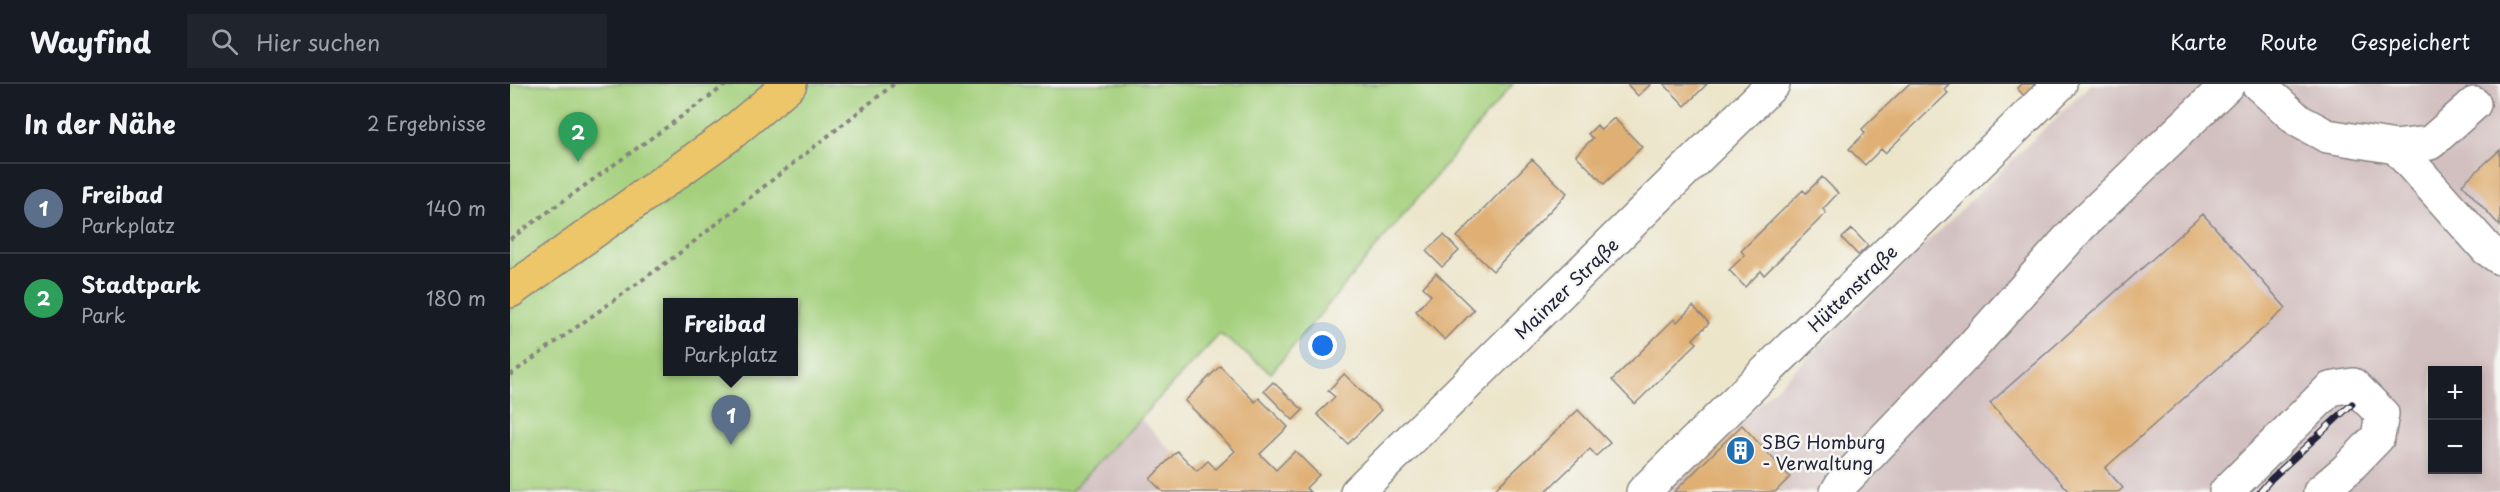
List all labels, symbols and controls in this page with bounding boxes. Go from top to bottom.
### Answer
search box [187,14,607,68]
text: Wayfind [30,20,151,63]
icon: search [208,25,241,58]
text: Hier suchen [256,25,380,58]
text: Karte [2170,25,2227,57]
text: Route [2260,25,2318,57]
text: Gespeichert [2351,25,2470,57]
text: In der Nähe [24,104,176,143]
text: 2 Ergebnisse [367,108,486,138]
pin: 2 [558,112,598,162]
text: Freibad [81,177,163,210]
text: 1 [39,193,48,223]
text: 140 m [426,193,486,223]
text: Parkplatz [81,210,175,240]
street label: Mainzer Straße [1508,231,1624,345]
street label: Hüttenstraße [1801,238,1903,338]
text: Stadtpark [81,267,201,300]
text: 2 [36,283,51,313]
text: 180 m [426,283,486,313]
popup [663,298,798,376]
text: Park [81,300,126,330]
text: Freibad [684,306,766,339]
your location [1308,331,1337,360]
text: Parkplatz [684,339,777,369]
map controls [2428,366,2482,474]
button: + [2428,366,2482,420]
pin: 1 [712,396,750,445]
button: − [2428,420,2482,474]
place label: SBG Homburg - Verwaltung [1762,428,1885,476]
building icon: SBG Homburg - Verwaltung [1725,435,1757,467]

